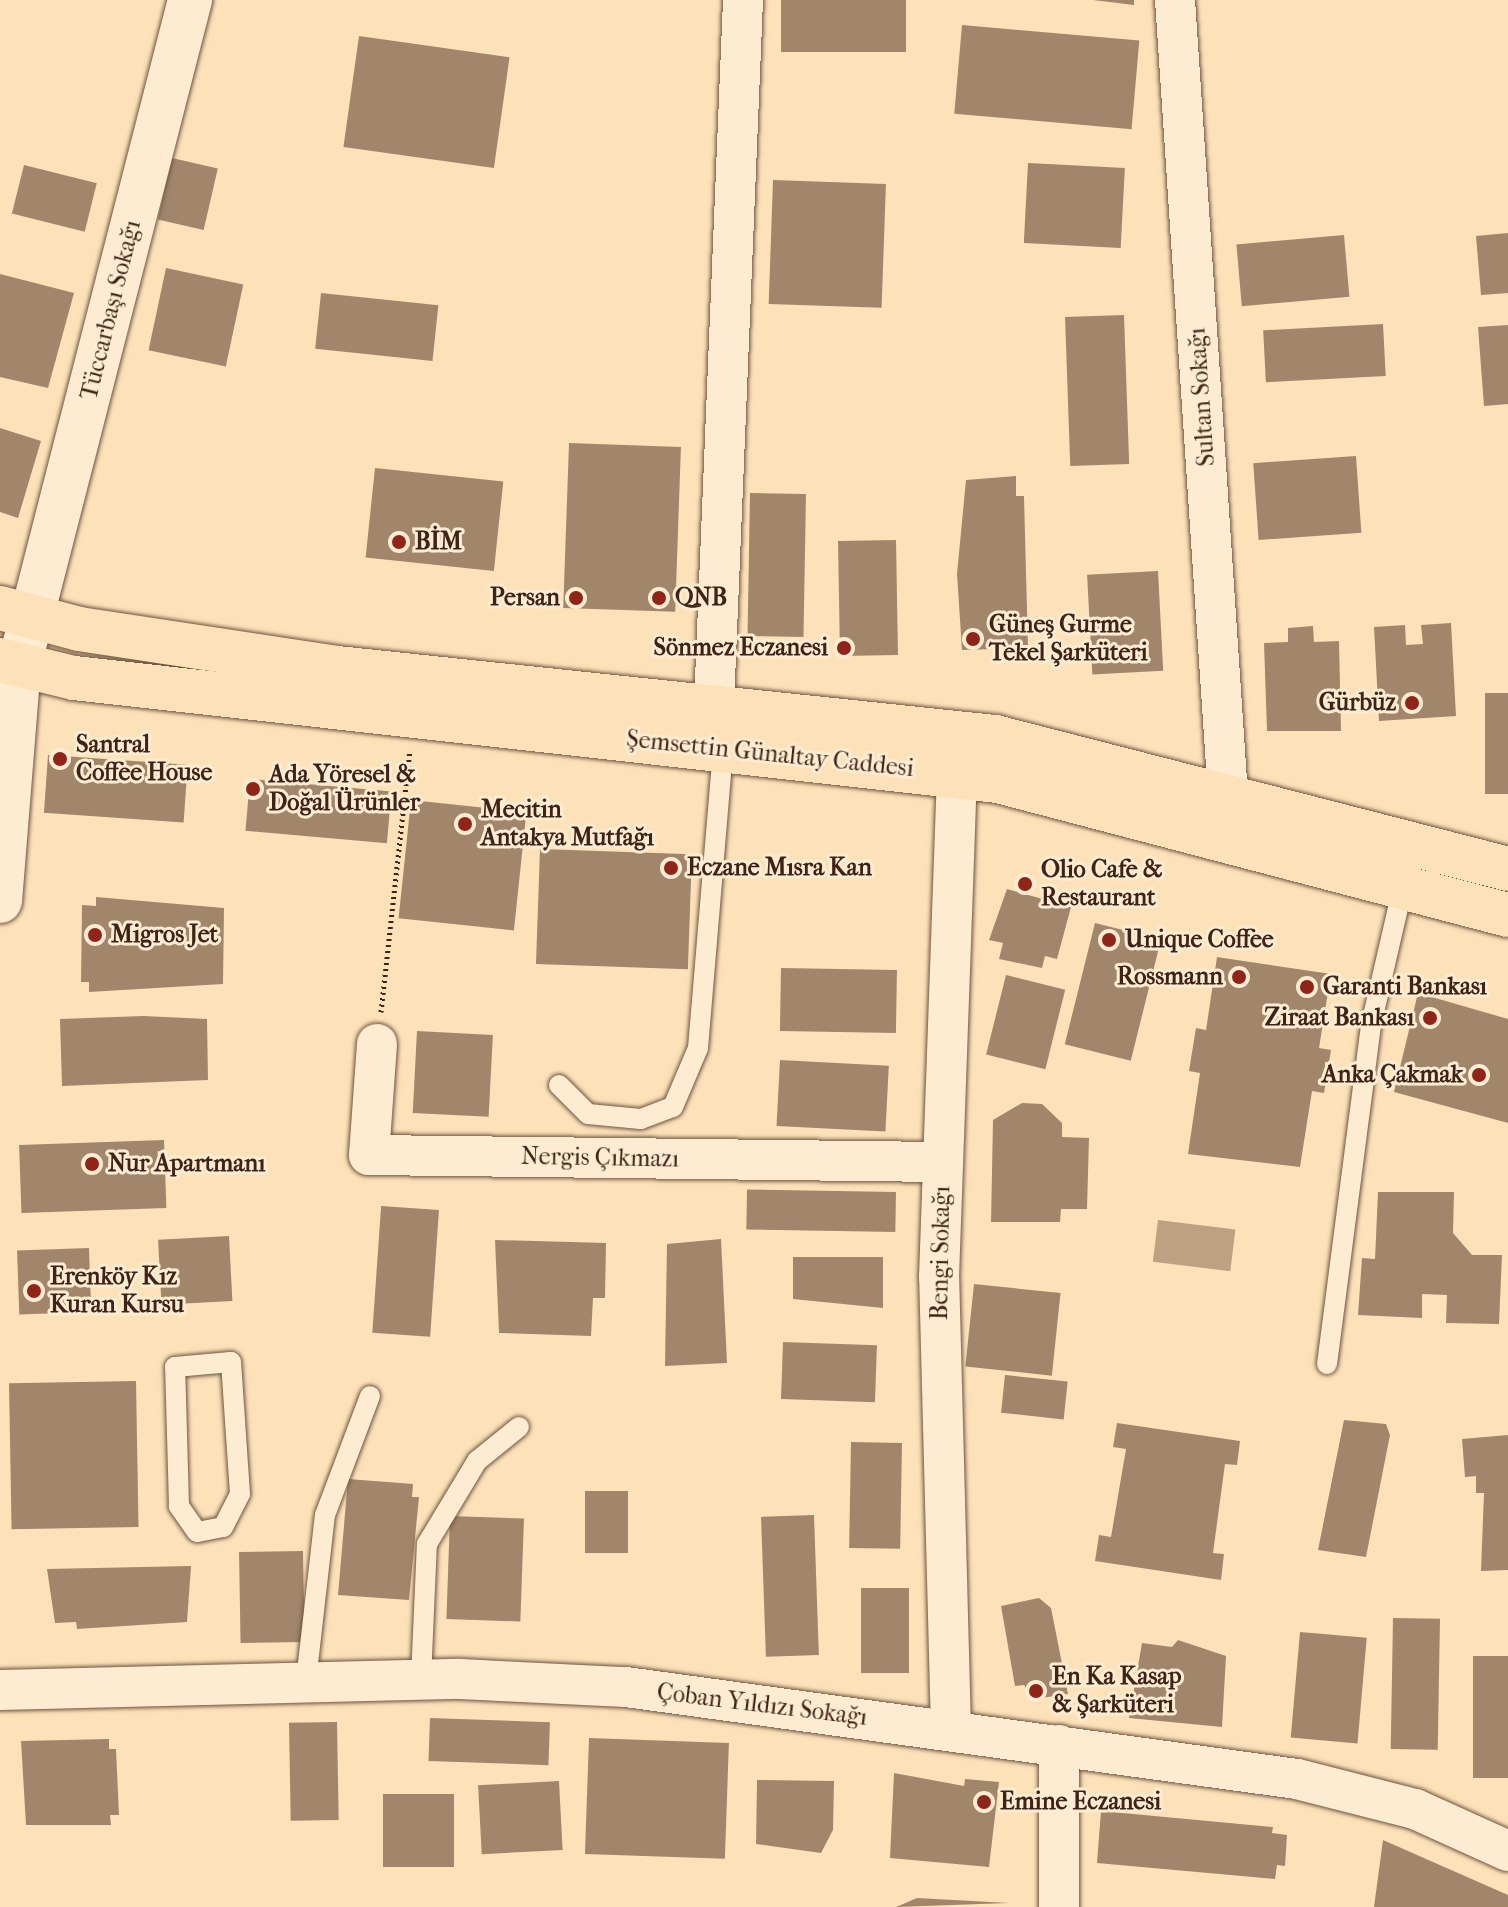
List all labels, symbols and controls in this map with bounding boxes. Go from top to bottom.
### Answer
street label: Tüccarbaşı Sokağı [75,217,147,403]
street label: Sultan Sokağı [1183,327,1221,467]
place label: BİM [415,528,462,556]
marker: BİM [390,533,408,551]
place label: Persan [490,584,560,612]
place label: QNB [675,584,727,612]
marker: Persan [567,589,585,607]
marker: QNB [650,589,668,607]
place label: Güneş Gurme Tekel Şarküteri [989,611,1148,667]
marker: Güneş Gurme Tekel Şarküteri [964,630,982,648]
place label: Sönmez Eczanesi [654,634,828,662]
marker: Sönmez Eczanesi [835,639,853,657]
place label: Gürbüz [1319,689,1396,717]
marker: Gürbüz [1403,694,1421,712]
street label: Şemsettin Günaltay Caddesi [625,725,915,783]
place label: Santral Coffee House [76,731,212,787]
marker: Santral Coffee House [51,750,69,768]
place label: Ada Yöresel & Doğal Ürünler [269,761,420,817]
marker: Ada Yöresel & Doğal Ürünler [244,780,262,798]
place label: Mecitin Antakya Mutfağı [481,796,654,852]
marker: Mecitin Antakya Mutfağı [456,815,474,833]
place label: Eczane Mısra Kan [687,854,872,882]
place label: Olio Cafe & Restaurant [1041,856,1162,912]
marker: Eczane Mısra Kan [662,859,680,877]
marker: Olio Cafe & Restaurant [1016,875,1034,893]
place label: Migros Jet [111,921,218,949]
marker: Migros Jet [86,926,104,944]
place label: Unique Coffee [1125,926,1274,954]
marker: Unique Coffee [1100,931,1118,949]
place label: Rossmann [1117,963,1223,991]
marker: Rossmann [1230,968,1248,986]
place label: Garanti Bankası [1323,973,1487,1001]
marker: Garanti Bankası [1298,978,1316,996]
place label: Ziraat Bankası [1265,1004,1414,1032]
marker: Ziraat Bankası [1421,1009,1439,1027]
place label: Anka Çakmak [1322,1061,1463,1089]
marker: Anka Çakmak [1470,1066,1488,1084]
street label: Nergis Çıkmazı [521,1142,679,1174]
place label: Nur Apartmanı [108,1150,265,1178]
marker: Nur Apartmanı [83,1155,101,1173]
street label: Bengi Sokağı [925,1186,957,1320]
place label: Erenköy Kız Kuran Kursu [50,1263,184,1319]
marker: Erenköy Kız Kuran Kursu [25,1282,43,1300]
place label: En Ka Kasap & Şarküteri [1052,1663,1181,1719]
street label: Çoban Yıldızı Sokağı [655,1678,869,1732]
marker: En Ka Kasap & Şarküteri [1027,1682,1045,1700]
place label: Emine Eczanesi [1000,1788,1161,1816]
marker: Emine Eczanesi [975,1793,993,1811]

